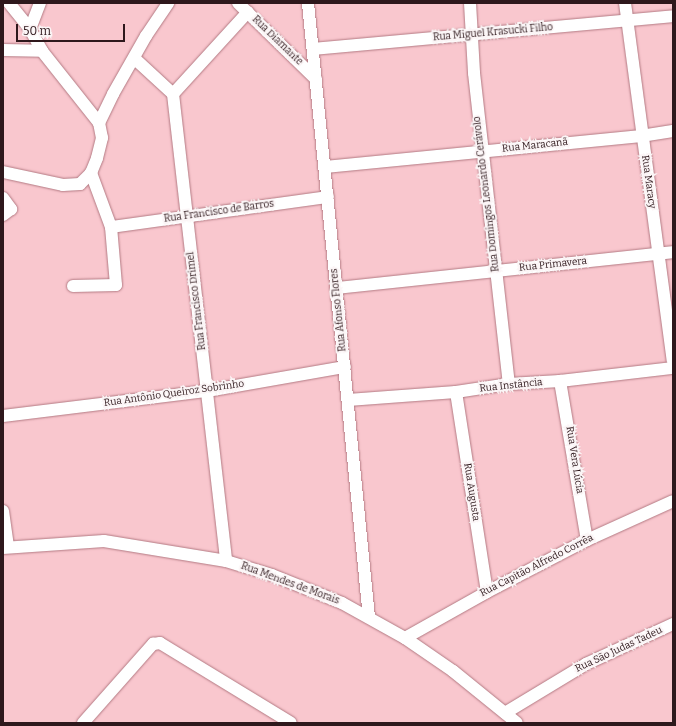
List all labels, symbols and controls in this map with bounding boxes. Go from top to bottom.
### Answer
street label: Rua Diamante [249,14,305,68]
scale bar [18,16,127,42]
street label: Rua Miguel Krasucki Filho [433,22,553,44]
text: 50 m [23,24,51,38]
street label: Rua Domingos Leonardo Cerávolo [472,116,502,272]
street label: Rua Maracanã [502,137,568,155]
street label: Rua Maracy [638,154,658,210]
street label: Rua Francisco de Barros [163,198,275,226]
street label: Rua Francisco Drimel [185,251,209,351]
street label: Rua Primavera [519,255,587,275]
street label: Rua Afonso Flores [329,268,349,352]
street label: Rua Instância [479,377,543,395]
street label: Rua Antônio Queiroz Sobrinho [103,378,245,410]
street label: Rua Vera Lúcia [563,425,585,495]
street label: Rua Augusta [460,462,482,522]
street label: Rua Capitão Alfredo Corrêa [478,532,596,600]
street label: Rua Mendes de Morais [239,561,341,607]
street label: Rua São Judas Tadeu [573,625,665,675]

